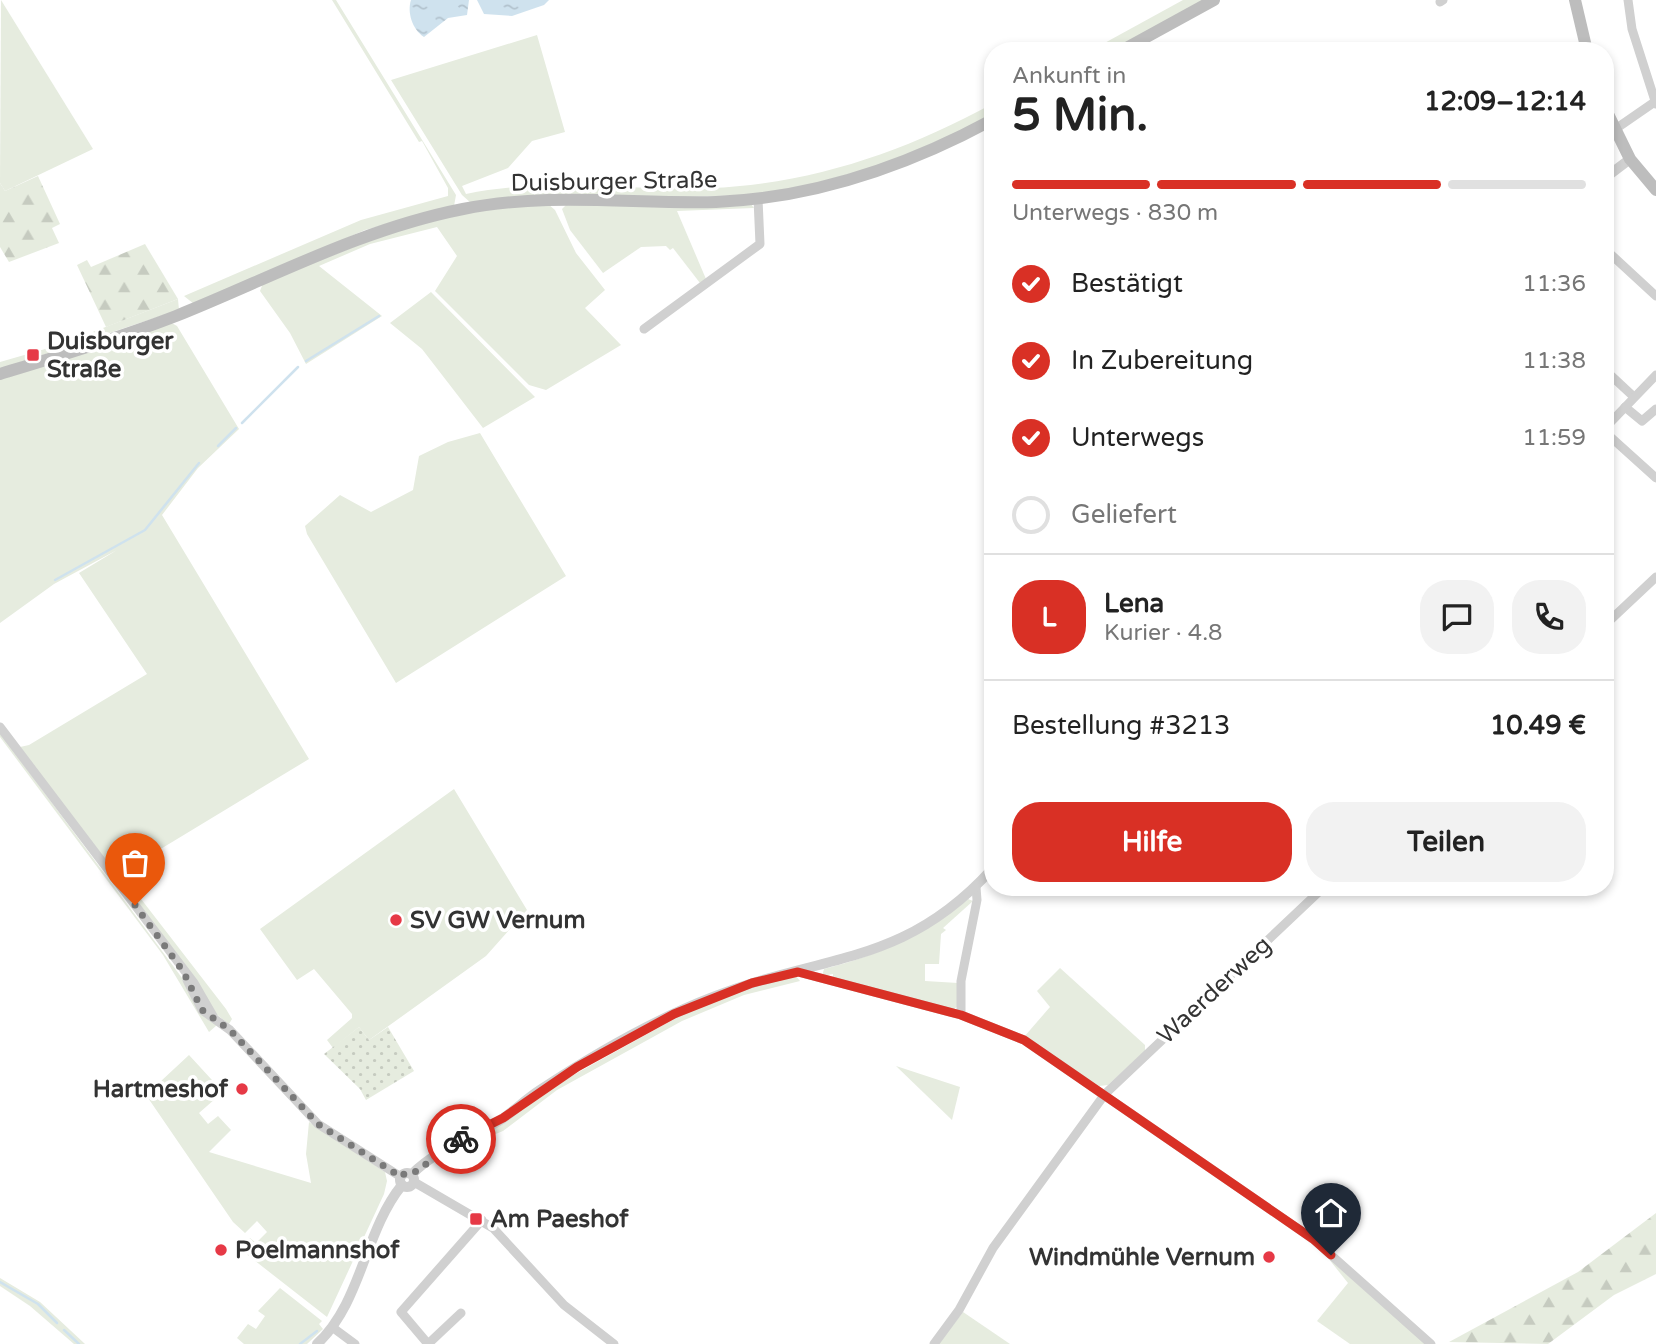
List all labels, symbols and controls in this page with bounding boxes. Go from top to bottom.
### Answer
text: Ankunft in [1012,62,1126,90]
text: 12:09–12:14 [1424,86,1586,117]
text: 5 Min. [1012,88,1148,143]
street label: Duisburger Straße [510,165,718,198]
text: Unterwegs · 830 m [1012,199,1218,227]
icon: check [1012,265,1050,303]
text: Bestätigt [1071,268,1183,299]
text: 11:36 [1522,270,1586,298]
place label: Duisburger Straße [47,327,174,384]
icon: check [1012,342,1050,380]
text: In Zubereitung [1071,345,1253,376]
marker: Duisburger Straße [25,347,41,363]
text: 11:38 [1522,347,1586,375]
icon: check [1012,419,1050,457]
text: Unterwegs [1071,422,1204,453]
text: 11:59 [1522,424,1586,452]
text: Geliefert [1071,499,1177,530]
button: chat [1420,580,1494,654]
button: phone [1512,580,1586,654]
text: Lena [1104,588,1164,619]
text: L [1042,602,1056,633]
text: Kurier · 4.8 [1104,619,1222,647]
text: Bestellung #3213 [1012,710,1230,741]
text: 10.49 € [1490,710,1586,741]
button: Hilfe [1012,802,1292,882]
button: Teilen [1306,802,1586,882]
pin [105,833,165,905]
icon: bag [116,844,154,882]
place label: SV GW Vernum [410,906,586,935]
marker: SV GW Vernum [388,912,404,928]
street label: Waerderweg [1152,930,1277,1050]
place label: Hartmeshof [93,1075,229,1104]
marker: Hartmeshof [234,1081,250,1097]
courier [426,1104,496,1174]
icon: bike [442,1120,480,1158]
pin [1301,1183,1361,1255]
icon: home [1312,1194,1350,1232]
place label: Am Paeshof [490,1205,629,1234]
marker: Am Paeshof [468,1211,484,1227]
place label: Poelmannshof [235,1236,400,1265]
marker: Poelmannshof [213,1242,229,1258]
place label: Windmühle Vernum [1029,1243,1255,1272]
marker: Windmühle Vernum [1261,1249,1277,1265]

